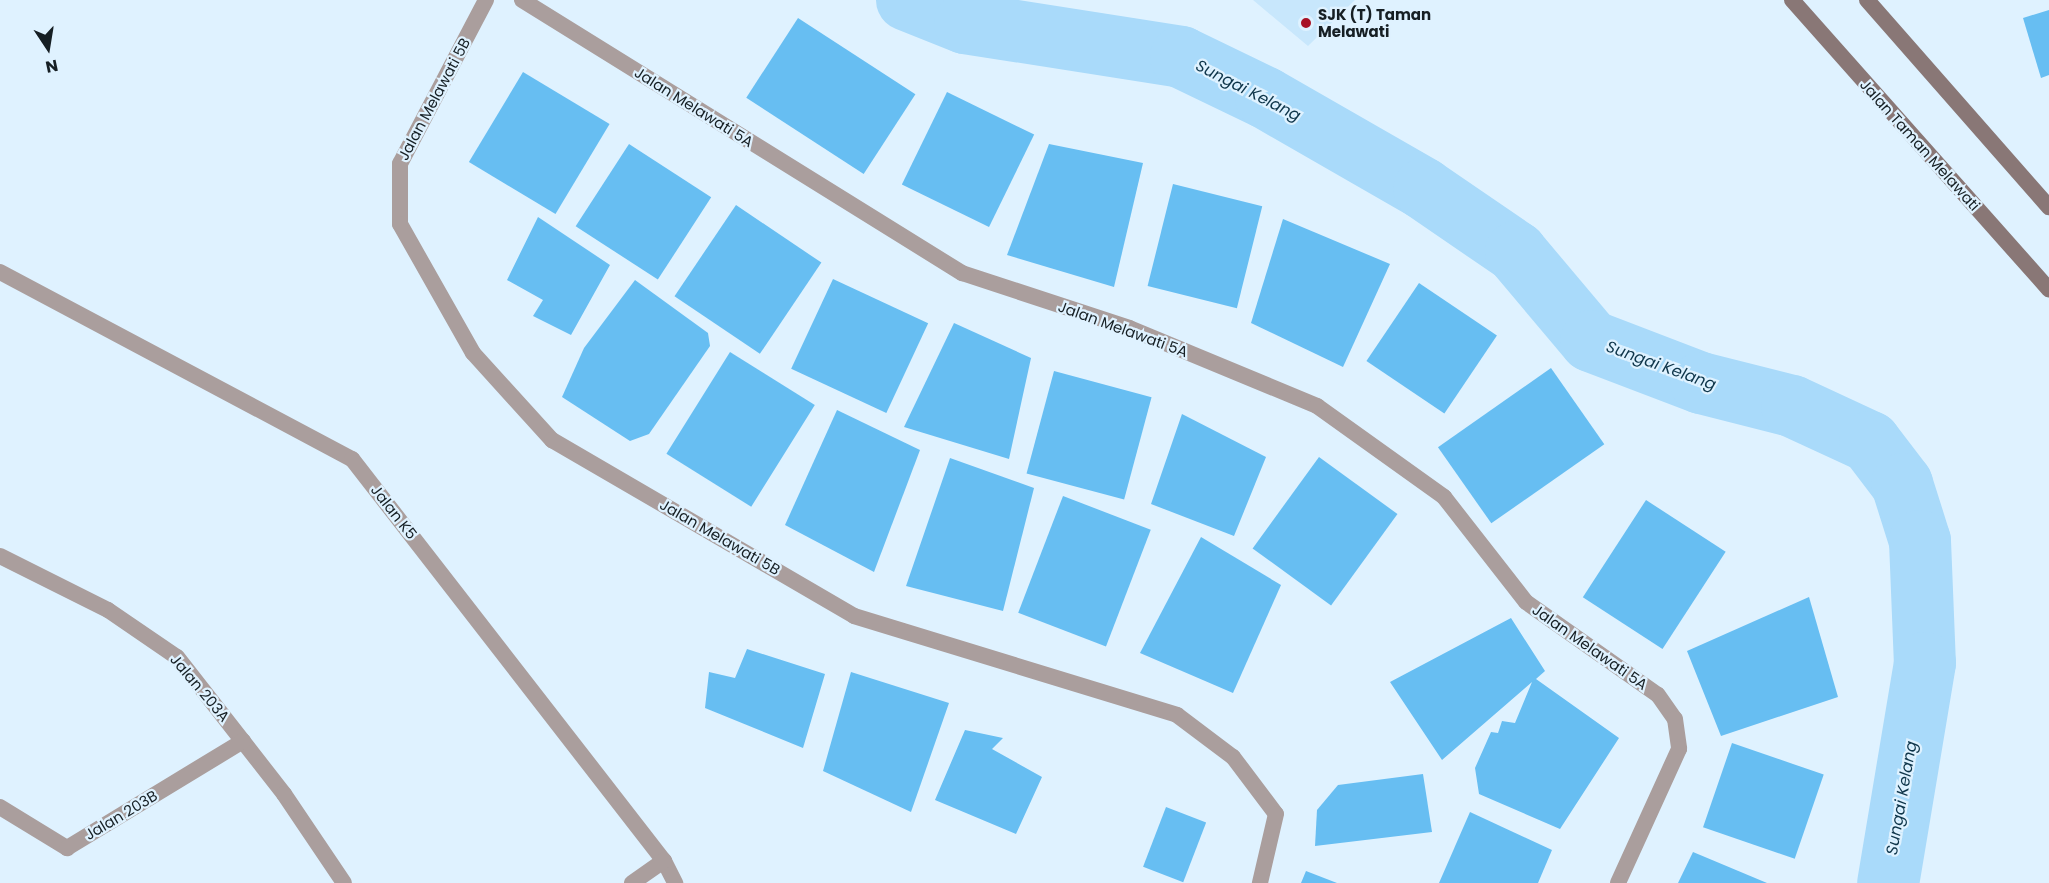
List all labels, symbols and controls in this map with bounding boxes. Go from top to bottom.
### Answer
place label: SJK (T) Taman Melawati [1318,5,1431,40]
marker: SJK (T) Taman Melawati [1299,16,1313,30]
north arrow [18,18,78,78]
street label: Jalan Melawati 5B [394,35,474,163]
text: N [44,54,60,79]
water label: Sungai Kelang [1192,56,1304,126]
street label: Jalan Melawati 5A [631,63,757,151]
street label: Jalan Taman Melawati [1856,76,1984,214]
street label: Jalan Melawati 5A [1056,297,1190,361]
water label: Sungai Kelang [1603,337,1719,395]
street label: Jalan K5 [367,481,421,543]
street label: Jalan Melawati 5B [657,495,783,579]
street label: Jalan Melawati 5A [1529,600,1651,694]
street label: Jalan 203A [167,651,233,725]
water label: Sungai Kelang [1883,739,1921,857]
street label: Jalan 203B [81,786,161,844]

